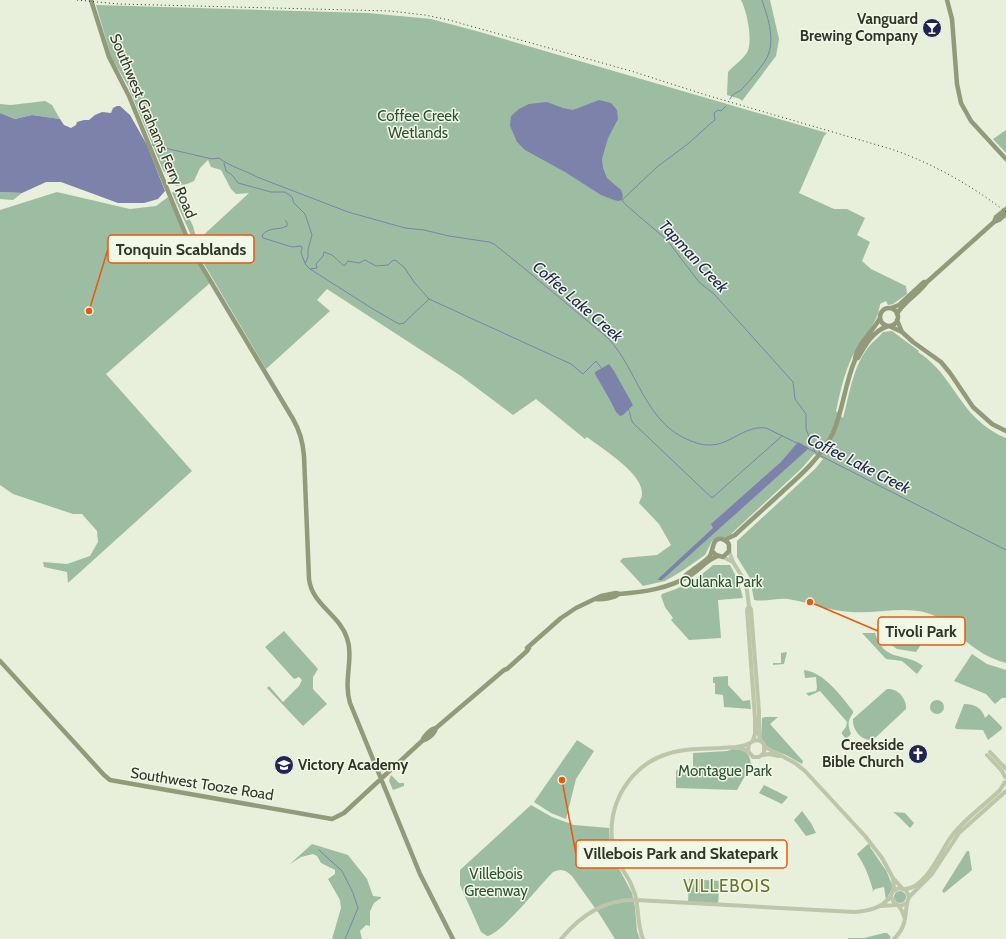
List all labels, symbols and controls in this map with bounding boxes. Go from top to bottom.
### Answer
place label: Vanguard Brewing Company [800,10,919,45]
bar icon: Vanguard Brewing Company [921,17,943,39]
street label: Southwest Grahams Ferry Road [106,31,200,221]
park label: Coffee Creek Wetlands [377,107,459,142]
water label: Tapman Creek [655,216,733,297]
callout: Tonquin Scablands [108,235,254,263]
text: Tonquin Scablands [116,240,246,259]
water label: Coffee Lake Creek [529,257,627,346]
water label: Coffee Lake Creek [804,429,914,498]
park label: Oulanka Park [680,573,763,591]
callout: Tivoli Park [878,617,965,645]
text: Tivoli Park [885,622,957,641]
place label: Creekside Bible Church [822,736,904,771]
church icon: Creekside Bible Church [907,743,929,765]
school or university icon: Victory Academy [273,754,295,776]
place label: Victory Academy [298,756,409,774]
park label: Montague Park [678,762,772,780]
street label: Southwest Tooze Road [129,764,275,804]
callout: Villebois Park and Skatepark [576,840,787,868]
text: Villebois Park and Skatepark [584,844,779,863]
park label: Villebois Greenway [464,865,528,900]
district label: VILLEBOIS [683,876,771,896]

